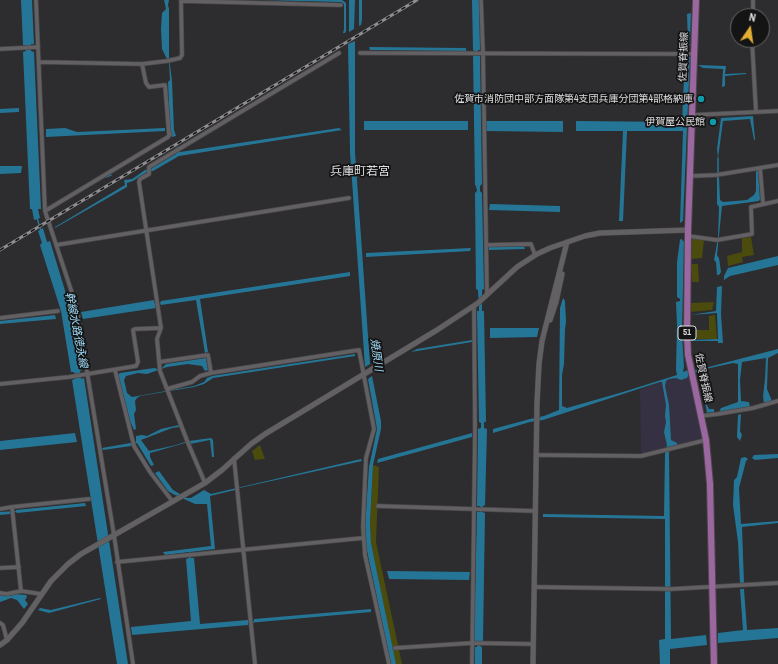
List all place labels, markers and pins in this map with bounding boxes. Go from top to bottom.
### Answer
place label: 佐賀市消防団中部方面隊第4支団兵庫分団第4部格納庫 [454,93,693,105]
marker: 佐賀市消防団中部方面隊第4支団兵庫分団第4部格納庫 [696,94,706,104]
place label: 伊賀屋公民館 [645,116,705,128]
marker: 伊賀屋公民館 [708,117,718,127]

